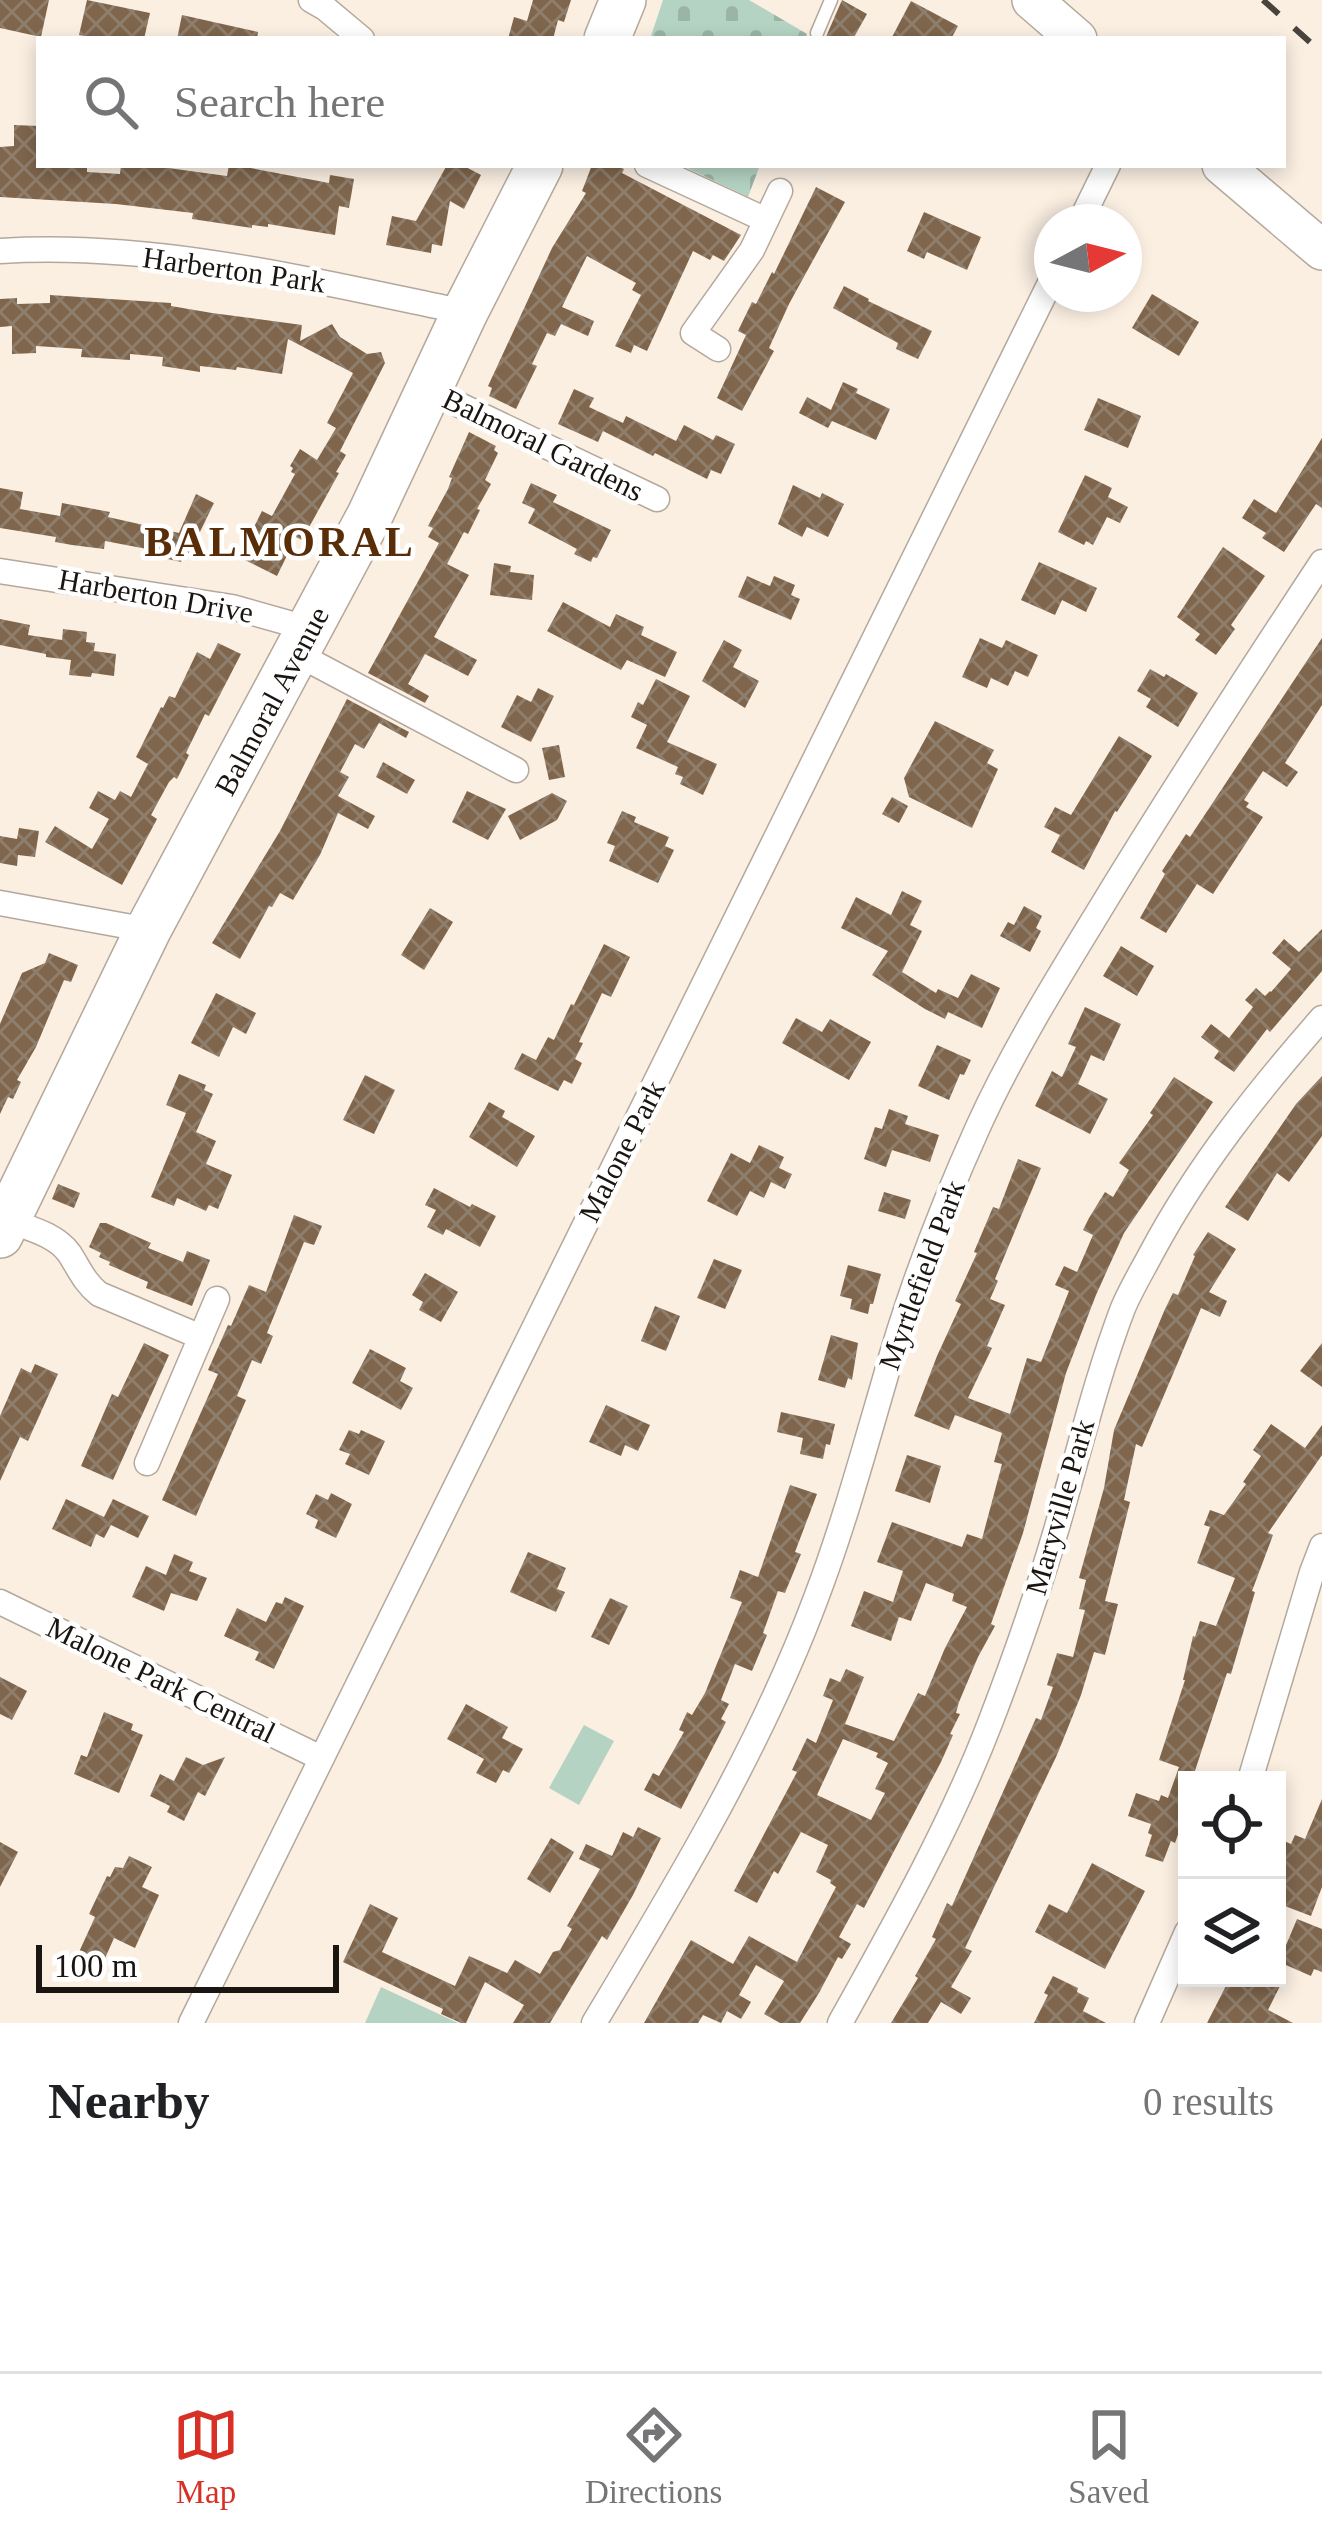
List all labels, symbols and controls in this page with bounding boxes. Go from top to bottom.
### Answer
search box [36,36,1286,168]
icon: search [78,69,144,135]
text: Search here [174,77,385,127]
north arrow [1034,204,1142,312]
street label: Harberton Park [141,240,328,299]
street label: Balmoral Gardens [438,382,649,507]
district label: BALMORAL [144,519,416,565]
street label: Harberton Drive [56,562,256,629]
street label: Balmoral Avenue [208,601,335,801]
street label: Malone Park [572,1075,671,1227]
street label: Myrtlefield Park [872,1176,971,1374]
street label: Maryville Park [1019,1415,1100,1598]
street label: Malone Park Central [42,1610,281,1749]
map controls [1178,1771,1286,1987]
button: locate [1178,1771,1286,1879]
button: layers [1178,1879,1286,1987]
scale bar [36,1939,339,1992]
text: 100 m [54,1948,137,1984]
text: Nearby [48,2073,209,2129]
text: 0 results [1143,2080,1274,2123]
tab: Map [173,2402,239,2511]
tab: Directions [585,2402,722,2511]
tab: Saved [1068,2402,1149,2511]

